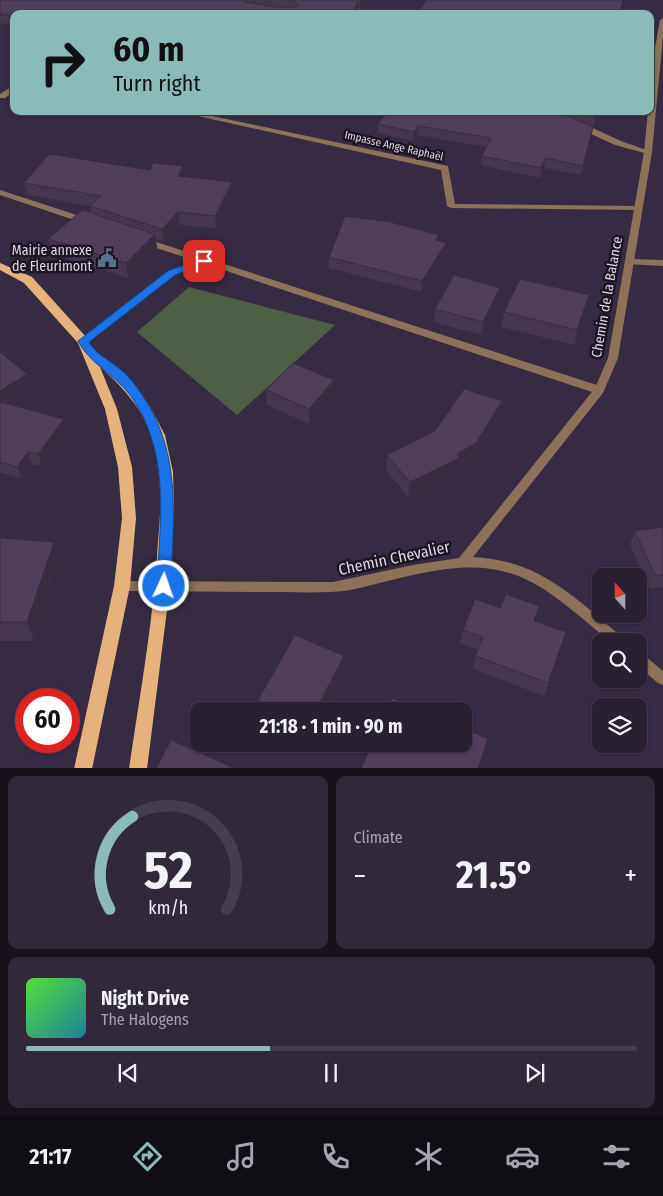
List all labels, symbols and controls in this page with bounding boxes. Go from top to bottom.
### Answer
text: 60 m [113,28,184,70]
icon: right [30,30,95,95]
text: Turn right [113,70,201,97]
street label: Impasse Ange Raphaël [343,128,445,164]
street label: Chemin de la Balance [588,235,626,359]
pin [183,240,225,282]
place label: Mairie annexe de Fleurimont [12,242,92,275]
public building icon: Mairie annexe de Fleurimont [96,247,118,269]
icon: arrive [190,247,218,275]
street label: Chemin Chevalier [337,537,452,579]
position arrow [137,559,189,611]
north arrow [592,568,648,622]
map controls [592,568,647,753]
button: search [592,633,647,688]
speed limit sign: 60 [15,688,80,753]
button: layers [592,698,647,753]
text: 21:18 · 1 min · 90 m [260,715,402,738]
text: Climate [354,828,403,847]
text: 52 [143,839,192,902]
text: 21.5° [456,852,534,898]
text: − [354,859,366,892]
text: + [624,859,637,892]
text: km/h [148,897,188,919]
text: Night Drive [101,987,189,1010]
text: The Halogens [101,1010,189,1029]
icon: previous [114,1059,142,1087]
icon: pause [317,1059,345,1087]
icon: next [521,1059,549,1087]
icon: directions [130,1139,165,1174]
icon: music [224,1139,259,1174]
icon: phone [318,1139,353,1174]
icon: climate [411,1139,446,1174]
icon: car [505,1139,540,1174]
icon: filters [599,1139,634,1174]
text: 21:17 [29,1143,71,1170]

